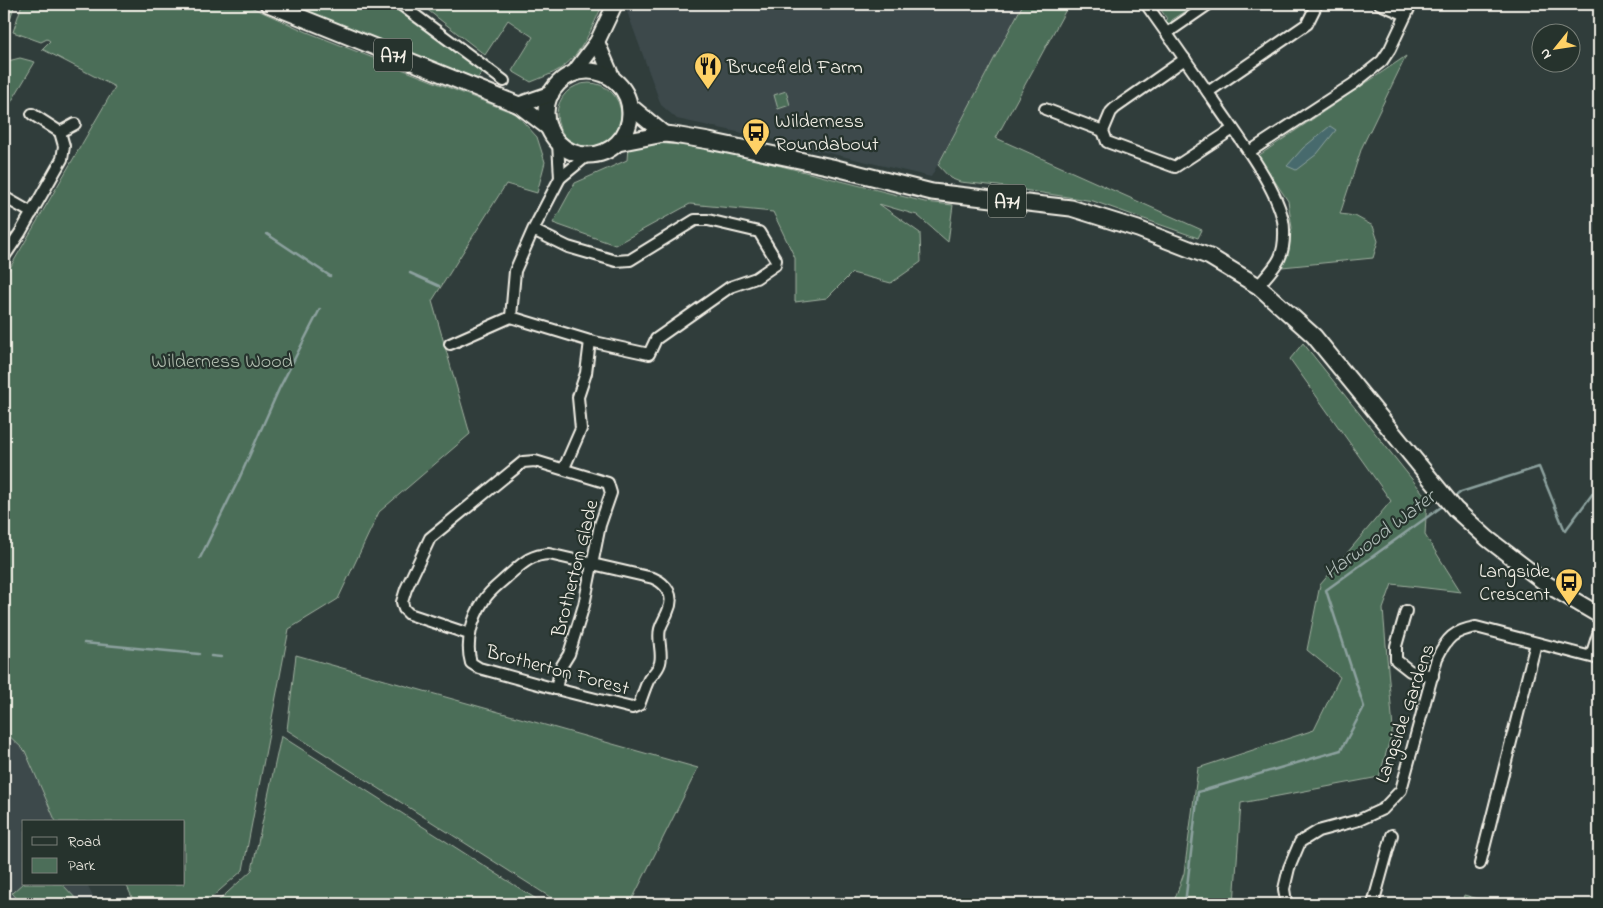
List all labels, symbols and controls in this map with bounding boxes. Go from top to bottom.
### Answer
north arrow [1530,22,1580,72]
road number: A71 [374,38,412,72]
text: N [1535,44,1557,63]
restaurant icon: Brucefield Farm [693,51,723,90]
place label: Brucefield Farm [726,54,863,83]
place label: Wilderness Roundabout [775,108,879,160]
bus stop icon: Wilderness Roundabout [741,117,771,156]
road number: A71 [988,185,1026,218]
park label: Wilderness Wood [151,348,293,377]
water label: Harwood Water [1318,482,1444,588]
street label: Brotherton Glade [545,497,607,641]
place label: Langside Crescent [1479,558,1550,610]
bus stop icon: Langside Crescent [1554,567,1584,606]
street label: Brotherton Forest [482,638,632,705]
street label: Langside Gardens [1369,640,1445,788]
legend [22,820,185,886]
text: Road [68,831,101,853]
text: Park [68,855,96,877]

